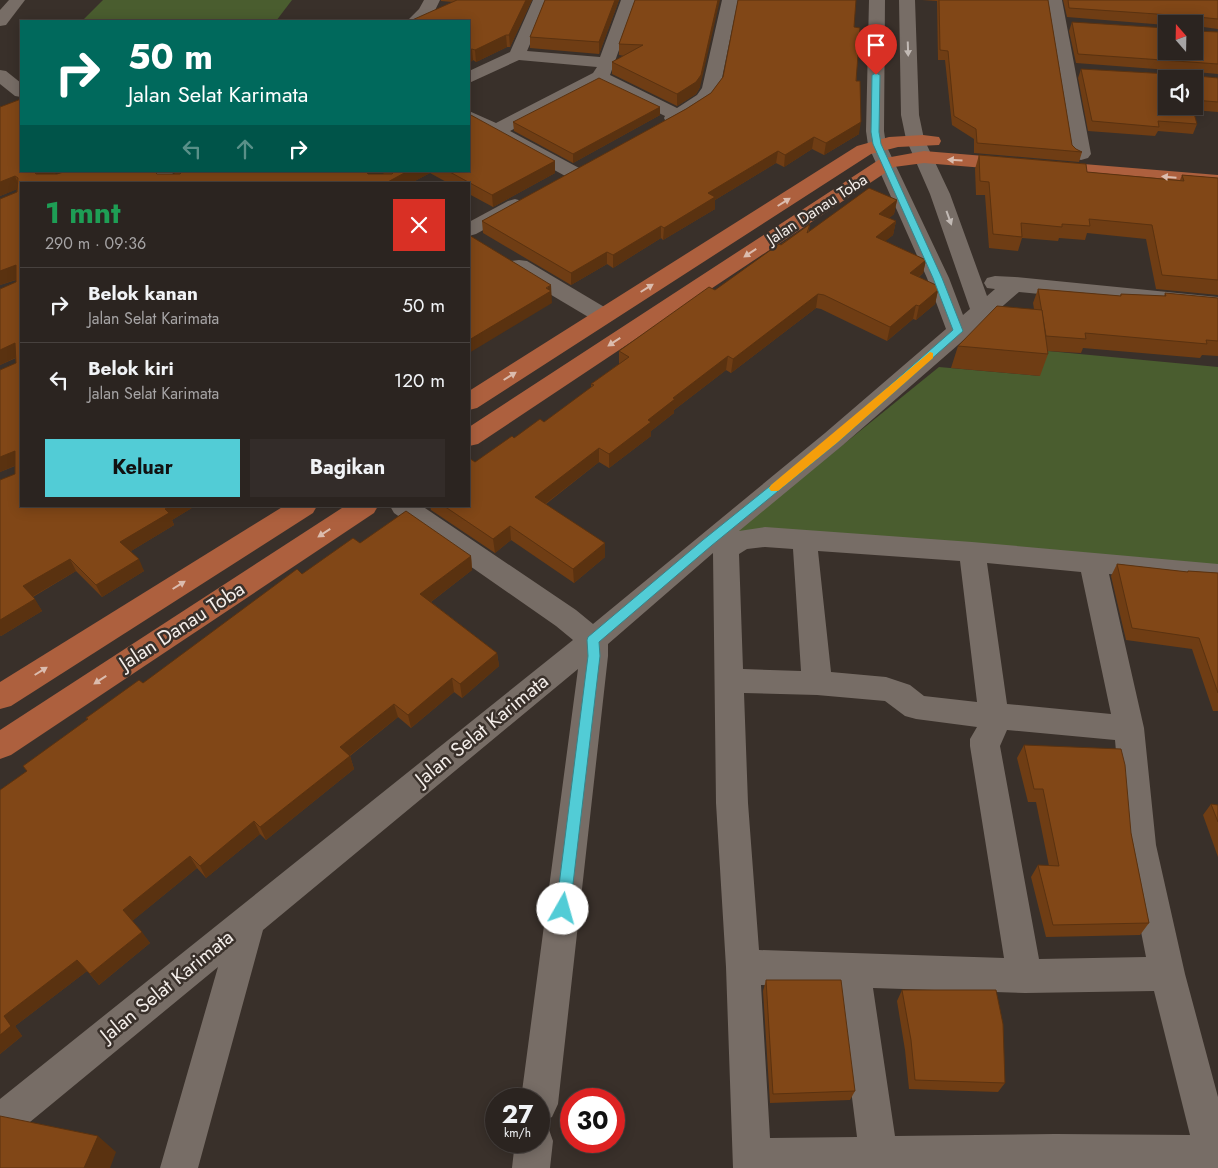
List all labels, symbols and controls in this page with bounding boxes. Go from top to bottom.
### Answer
north arrow [1158,15,1202,60]
map controls [1158,15,1203,115]
pin [855,24,897,75]
icon: arrive [862,31,890,59]
text: 50 m [128,32,213,82]
icon: right [45,40,110,105]
one-way arrow [904,41,912,57]
button: sound [1158,70,1203,115]
text: Jalan Selat Karimata [128,78,308,110]
icon: left [178,135,206,163]
icon: ahead [231,135,259,163]
icon: right [284,135,312,163]
one-way arrow [947,155,963,163]
street label: Jalan Danau Toba [761,168,872,251]
one-way arrow [1161,172,1177,180]
text: 1 mnt [45,191,121,234]
one-way arrow [778,197,791,206]
button: close [393,199,445,251]
one-way arrow [946,211,953,226]
text: 290 m · 09:36 [45,232,146,255]
one-way arrow [743,248,757,258]
text: Belok kanan [88,280,198,307]
one-way arrow [640,284,654,293]
icon: right [45,291,73,319]
text: 50 m [402,292,445,319]
text: Jalan Selat Karimata [88,307,219,330]
one-way arrow [608,338,621,347]
text: Belok kiri [88,355,174,382]
icon: left [45,366,73,394]
text: 120 m [394,367,445,394]
one-way arrow [503,371,516,380]
text: Jalan Selat Karimata [88,382,219,405]
button: Keluar [45,439,240,497]
button: Bagikan [250,439,445,497]
one-way arrow [317,528,331,538]
street label: Jalan Danau Toba [111,575,250,679]
one-way arrow [172,580,185,590]
one-way arrow [35,667,48,676]
street label: Jalan Selat Karimata [407,667,555,795]
one-way arrow [94,675,107,685]
position arrow [536,882,588,934]
street label: Jalan Selat Karimata [92,923,240,1051]
speed limit sign: 30 [560,1088,625,1153]
text: 27 [502,1096,533,1132]
text: km/h [504,1124,531,1142]

